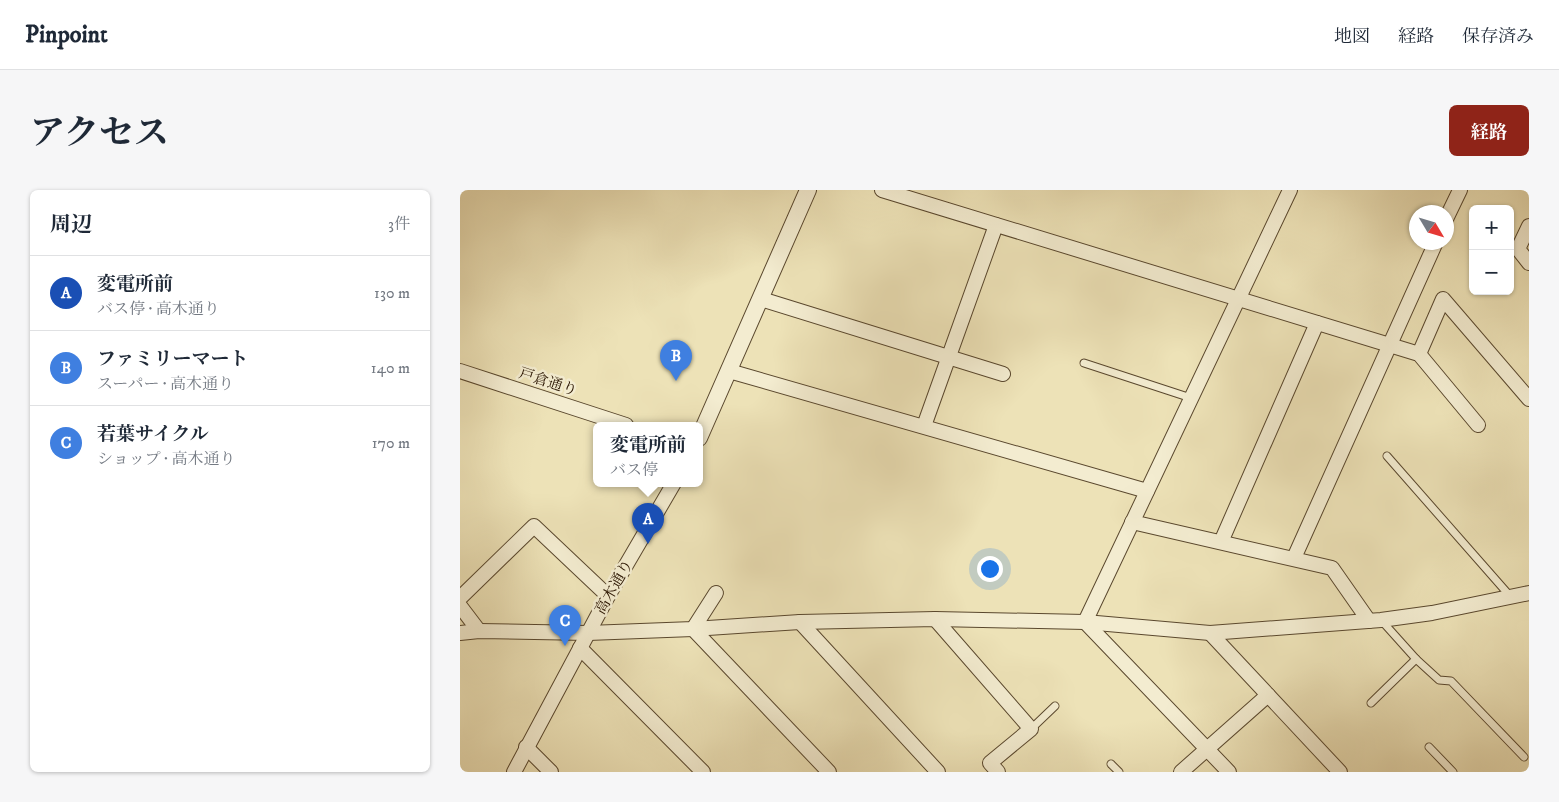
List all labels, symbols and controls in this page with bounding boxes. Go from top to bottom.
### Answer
text: Pinpoint [25,20,108,50]
text: 地図 [1334,26,1370,48]
text: 経路 [1398,26,1434,48]
text: 保存済み [1462,26,1534,48]
button: 経路 [1449,105,1529,156]
text: アクセス [30,112,169,156]
north arrow [1409,205,1454,250]
map controls [1469,205,1514,295]
button: + [1469,205,1514,250]
text: 周辺 [50,212,92,238]
text: 3件 [388,214,410,234]
button: − [1469,250,1514,295]
text: 変電所前 [97,273,173,296]
text: A [61,283,71,303]
text: 130 m [374,283,410,303]
text: バス停 · 高木通り [97,299,220,319]
pin: B [660,340,692,381]
text: ファミリーマート [97,348,249,371]
text: B [61,358,71,378]
text: 140 m [371,358,410,378]
street label: 戸倉通り [517,364,579,400]
text: スーパー · 高木通り [97,374,234,394]
popup [593,422,703,487]
text: 若葉サイクル [97,423,209,446]
text: C [61,433,71,453]
text: 170 m [372,433,410,453]
text: 変電所前 [610,434,686,457]
text: ショップ · 高木通り [97,449,235,469]
text: バス停 [610,460,658,480]
pin: A [632,503,664,544]
street label: 高木通り [591,556,637,618]
your location [977,556,1003,582]
pin: C [549,605,581,646]

